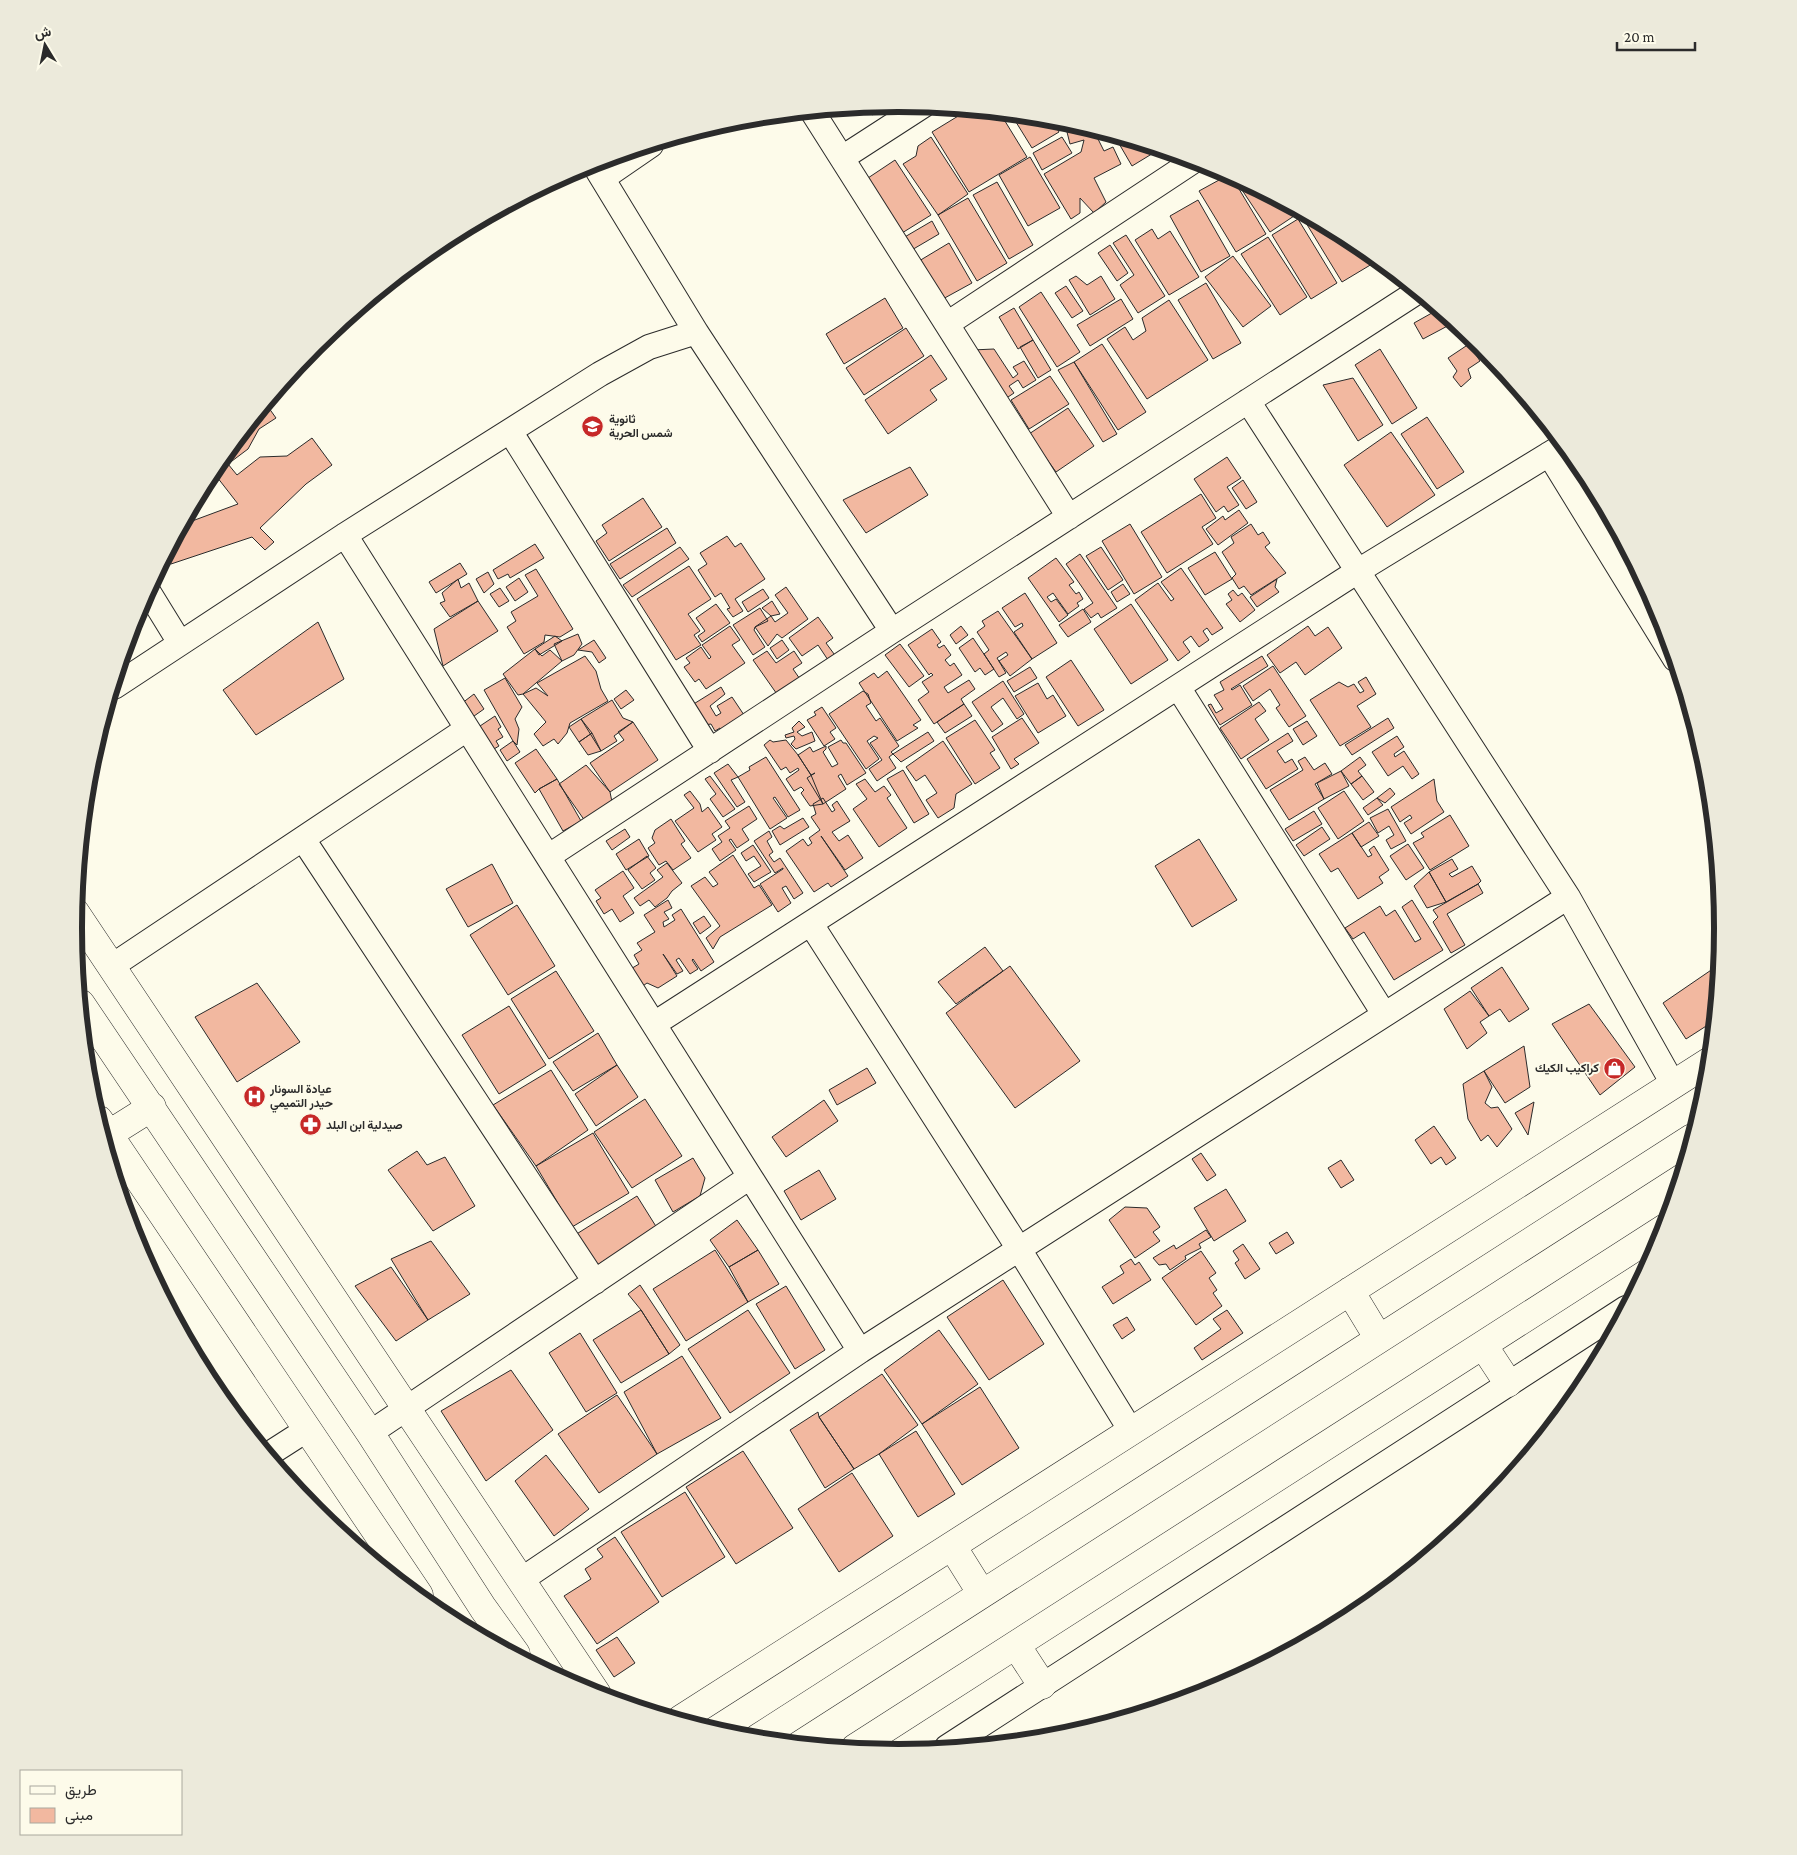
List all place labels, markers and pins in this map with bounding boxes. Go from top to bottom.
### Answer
place label: ثانوية شمس الحرية [609,412,673,441]
school or university icon: ثانوية شمس الحرية [581,414,605,438]
shop icon: كراكيب الكيك [1603,1056,1627,1080]
place label: كراكيب الكيك [1535,1061,1600,1076]
place label: عيادة السونار حيدر التميمي [269,1082,333,1113]
hospital icon: عيادة السونار حيدر التميمي [242,1084,266,1108]
pharmacy icon: صيدلية ابن البلد [298,1113,322,1137]
place label: صيدلية ابن البلد [326,1118,403,1132]

